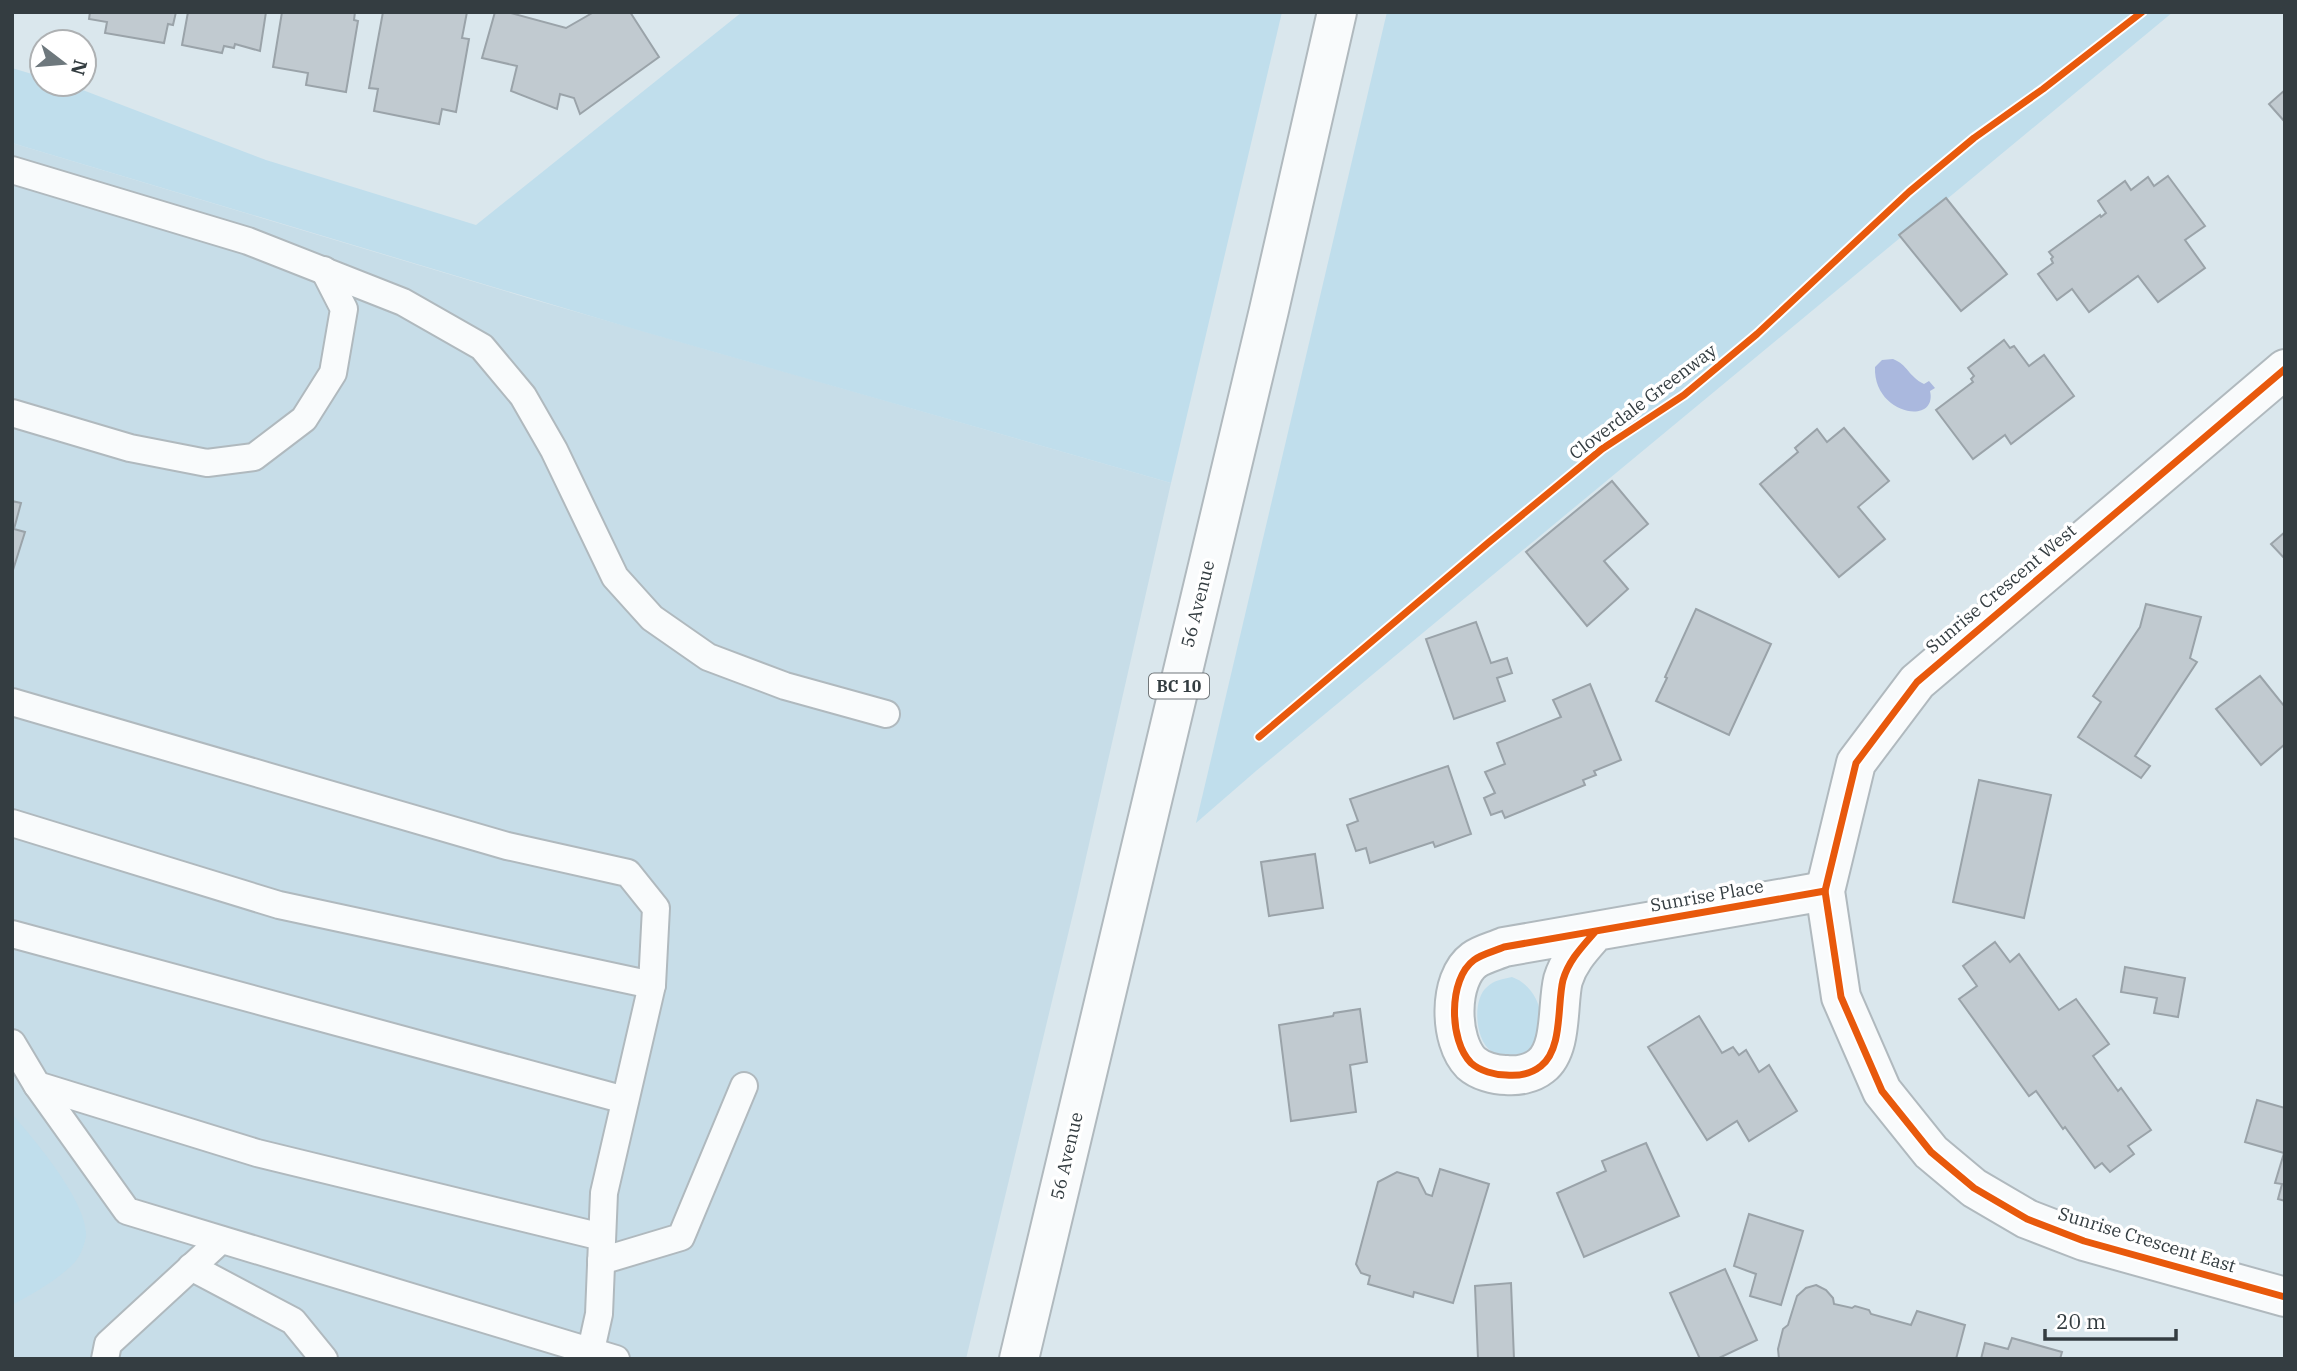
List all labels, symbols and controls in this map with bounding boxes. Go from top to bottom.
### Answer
north arrow [28,28,98,98]
text: N [66,57,93,78]
street label: Cloverdale Greenway [1564,338,1721,465]
street label: Sunrise Crescent West [1921,519,2081,658]
street label: 56 Avenue [1176,558,1219,650]
road number: BC 10 [1149,674,1209,698]
street label: Sunrise Place [1648,874,1765,917]
street label: 56 Avenue [1045,1110,1088,1202]
street label: Sunrise Crescent East [2056,1202,2239,1277]
scale bar [2045,1298,2176,1342]
text: 20 m [2056,1307,2106,1335]

